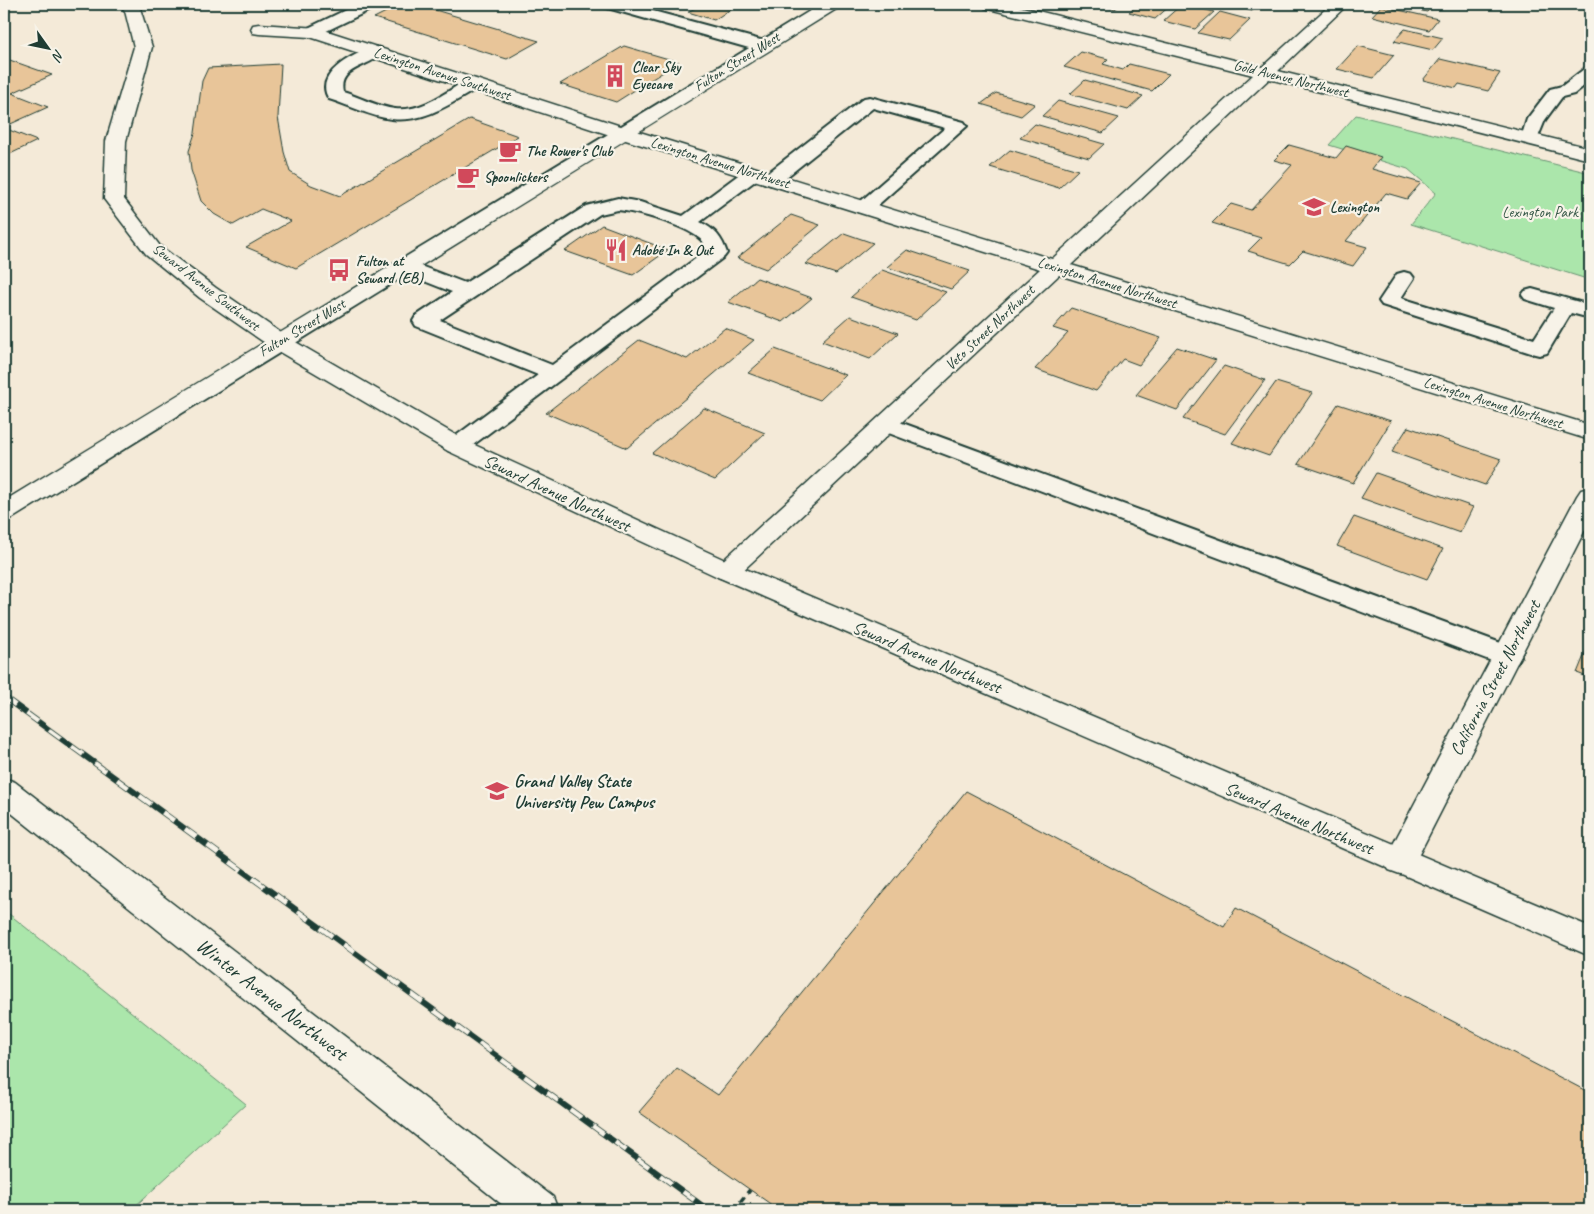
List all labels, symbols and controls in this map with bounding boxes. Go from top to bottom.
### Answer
north arrow [22,22,72,72]
street label: Fulton Street West [691,27,785,96]
street label: Lexington Avenue Southwest [371,43,515,106]
text: N [48,47,68,65]
street label: Gold Avenue Northwest [1232,56,1352,103]
place label: Clear Sky Eyecare [632,58,682,94]
building icon: Clear Sky Eyecare [602,63,628,89]
street label: Lexington Avenue Northwest [648,133,794,194]
cafe icon: The Rower's Club [497,138,523,164]
place label: The Rower's Club [526,142,614,161]
cafe icon: Spoonlickers [455,164,481,190]
place label: Spoonlickers [484,168,549,187]
school or university icon: Lexington [1301,194,1327,220]
place label: Lexington [1330,198,1380,217]
park label: Lexington Park [1502,203,1579,222]
restaurant icon: Adobé In & Out [603,237,629,263]
street label: Seward Avenue Southwest [148,239,265,336]
place label: Adobé In & Out [632,241,715,260]
place label: Fulton at Seward (EB) [356,252,424,288]
street label: Lexington Avenue Northwest [1035,253,1181,314]
bus stop icon: Fulton at Seward (EB) [326,257,352,283]
street label: Veto Street Northwest [941,280,1040,374]
street label: Fulton Street West [255,294,350,361]
street label: Lexington Avenue Northwest [1421,373,1567,434]
street label: Seward Avenue Northwest [480,449,636,538]
street label: California Street Northwest [1445,595,1546,759]
street label: Seward Avenue Northwest [849,616,1007,699]
place label: Grand Valley State University Pew Campus [514,770,656,813]
street label: Seward Avenue Northwest [1221,777,1379,860]
school or university icon: Grand Valley State University Pew Campus [484,778,510,804]
street label: Winter Avenue Northwest [191,932,354,1067]

